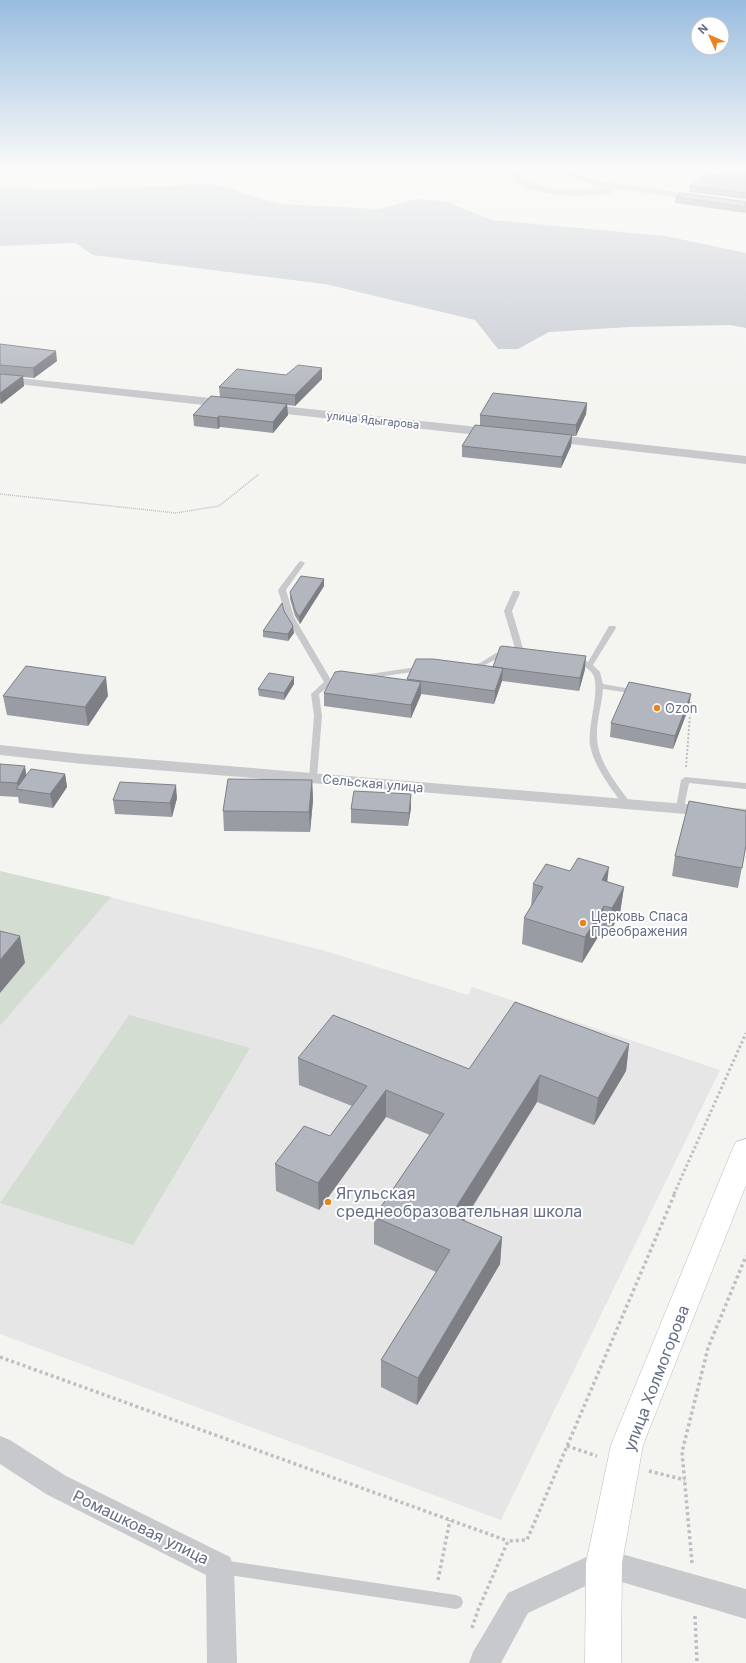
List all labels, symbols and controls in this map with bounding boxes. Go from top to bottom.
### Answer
north arrow [690,16,730,56]
text: N [695,21,711,37]
street label: улица Ядыгарова [326,408,420,432]
place label: Ozon [665,700,697,716]
marker: Ozon [652,703,662,713]
street label: Сельская улица [322,771,424,795]
place label: Церковь Спаса Преображения [591,908,688,939]
marker: Церковь Спаса Преображения [578,918,588,928]
place label: Ягульская среднеобразовательная школа [336,1183,582,1221]
marker: Ягульская среднеобразовательная школа [323,1197,333,1207]
street label: улица Холмогорова [619,1302,693,1454]
street label: Ромашковая улица [70,1485,212,1569]

